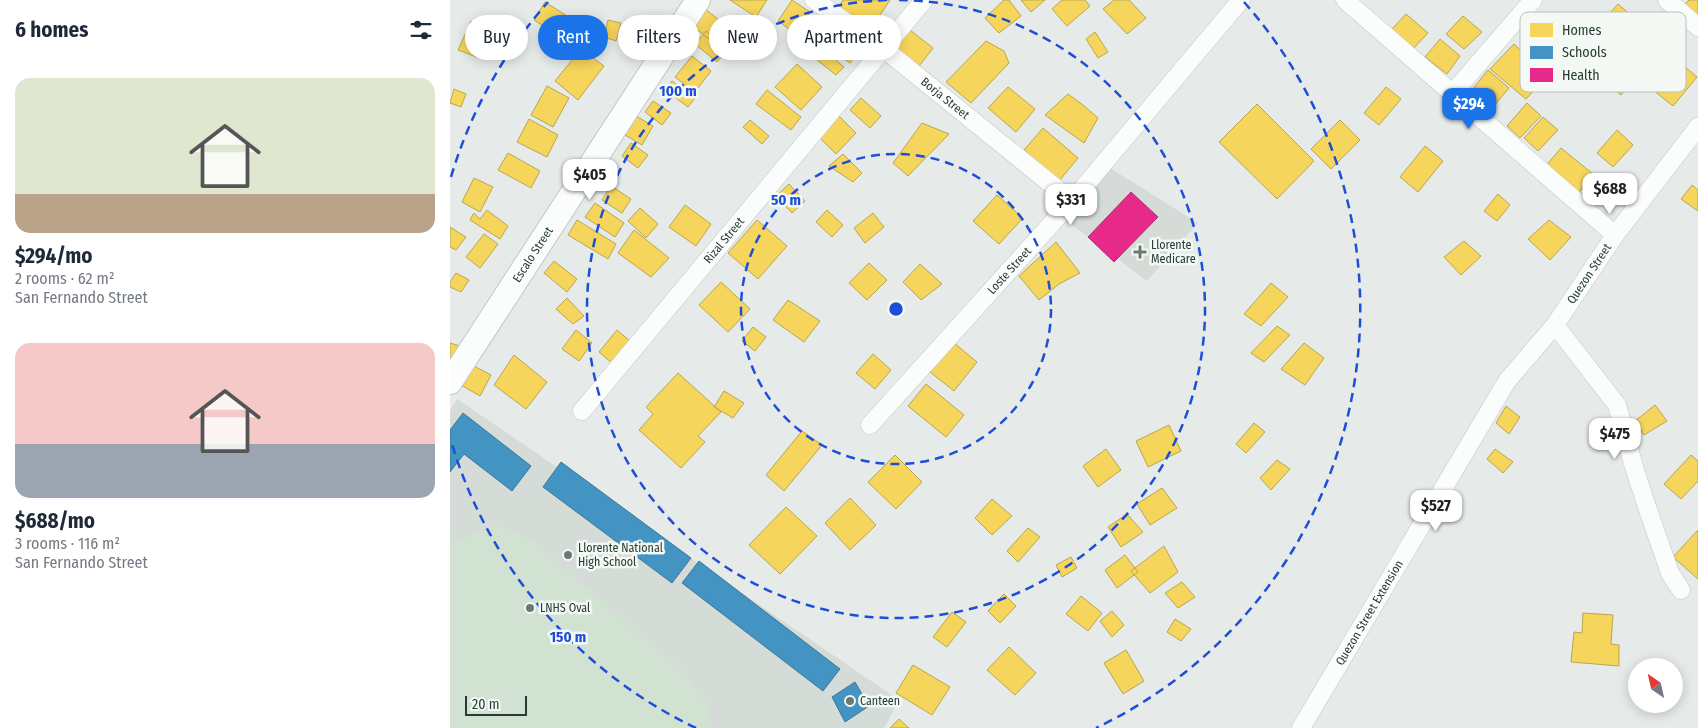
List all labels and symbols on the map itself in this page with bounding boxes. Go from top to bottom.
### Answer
legend [1520,12,1686,92]
text: Homes [1562,22,1602,39]
text: Schools [1562,44,1607,61]
text: Health [1562,67,1600,84]
street label: Borja Street [918,75,972,122]
text: 100 m [659,82,697,100]
pin: $294 [1439,88,1499,130]
pin: $405 [560,158,620,201]
pin: $688 [1580,172,1640,215]
pin: $331 [1041,184,1101,226]
text: 50 m [771,191,801,209]
street label: Rizal Street [701,214,747,266]
street label: Escalo Street [510,224,556,285]
place label: Llorente Medicare [1151,238,1196,266]
street label: Quezon Street [1564,241,1614,306]
street label: Loste Street [984,244,1034,297]
marker: Llorente Medicare [1133,245,1147,259]
centre of rings [887,300,905,318]
pin: $475 [1585,418,1645,460]
pin: $527 [1406,490,1466,532]
place label: Llorente National High School [578,541,663,569]
marker: Llorente National High School [562,549,574,561]
street label: Quezon Street Extension [1333,558,1406,668]
place label: LNHS Oval [540,601,590,615]
marker: LNHS Oval [524,602,536,614]
text: 150 m [550,628,586,646]
north arrow [1628,658,1682,712]
scale bar [465,693,528,716]
place label: Canteen [860,694,900,708]
marker: Canteen [844,695,856,707]

